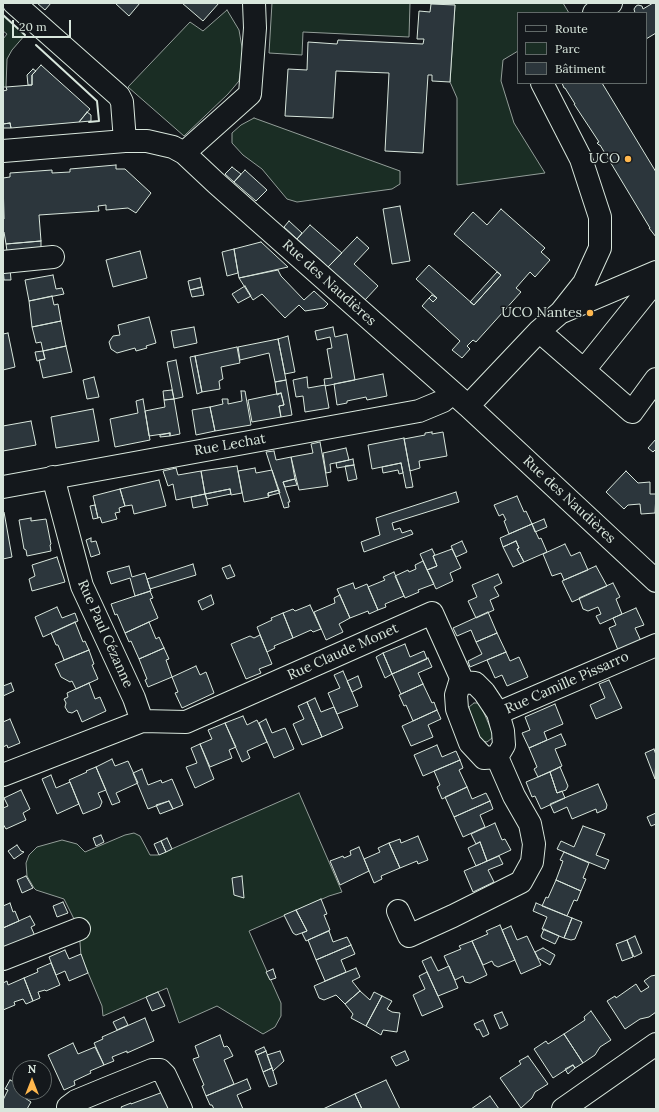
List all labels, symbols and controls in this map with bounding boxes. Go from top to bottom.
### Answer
scale bar [14,12,73,38]
legend [517,12,647,84]
text: 20 m [19,19,47,34]
text: Route [555,21,588,36]
text: Parc [555,41,580,56]
text: Bâtiment [555,61,606,76]
place label: UCO [589,151,620,167]
marker: UCO [623,154,633,164]
street label: Rue des Naudières [279,236,379,330]
place label: UCO Nantes [501,305,582,321]
marker: UCO Nantes [585,308,595,318]
street label: Rue Lechat [193,430,267,460]
street label: Rue des Naudières [519,453,619,547]
street label: Rue Paul Cézanne [74,578,136,690]
street label: Rue Claude Monet [285,620,401,684]
street label: Rue Camille Pissarro [503,648,631,718]
north arrow [12,1060,52,1100]
text: N [28,1062,36,1076]

